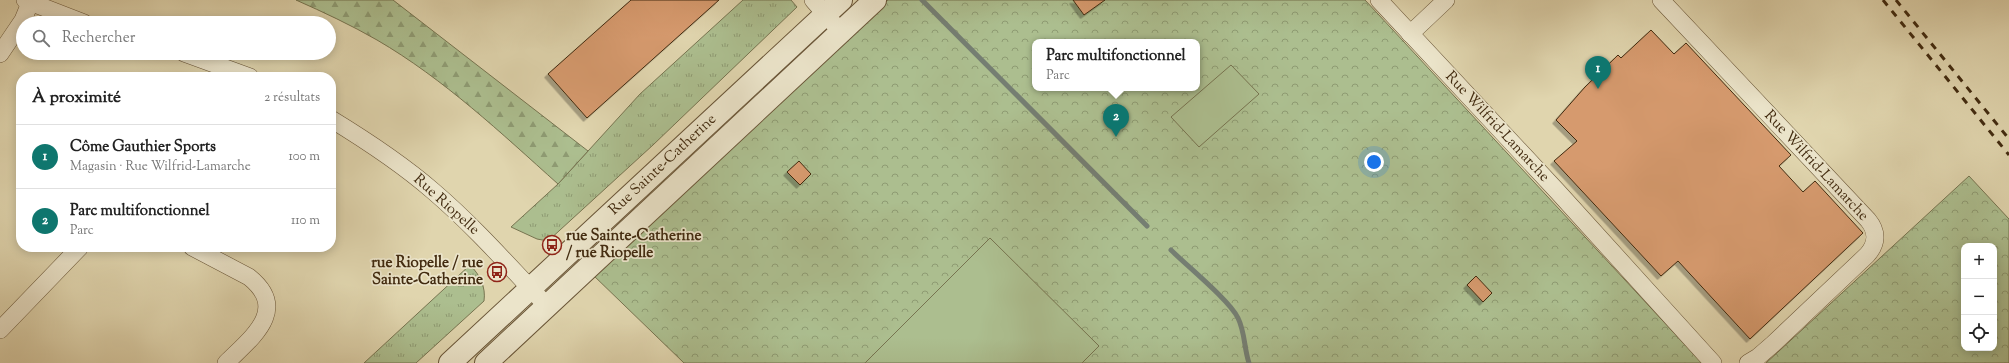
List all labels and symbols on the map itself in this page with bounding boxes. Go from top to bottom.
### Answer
pin: 1 [1585,56,1611,89]
street label: Rue Wilfrid-Lamarche [1440,67,1554,187]
pin: 2 [1103,104,1129,137]
street label: Rue Wilfrid-Lamarche [1759,106,1873,226]
street label: Rue Sainte-Catherine [605,110,721,220]
your location [1364,152,1384,172]
street label: Rue Riopelle [408,170,484,240]
place label: rue Sainte-Catherine / rue Riopelle [566,226,702,264]
bus stop icon: rue Sainte-Catherine / rue Riopelle [541,234,563,256]
place label: rue Riopelle / rue Sainte-Catherine [371,253,483,291]
bus stop icon: rue Riopelle / rue Sainte-Catherine [486,261,508,283]

